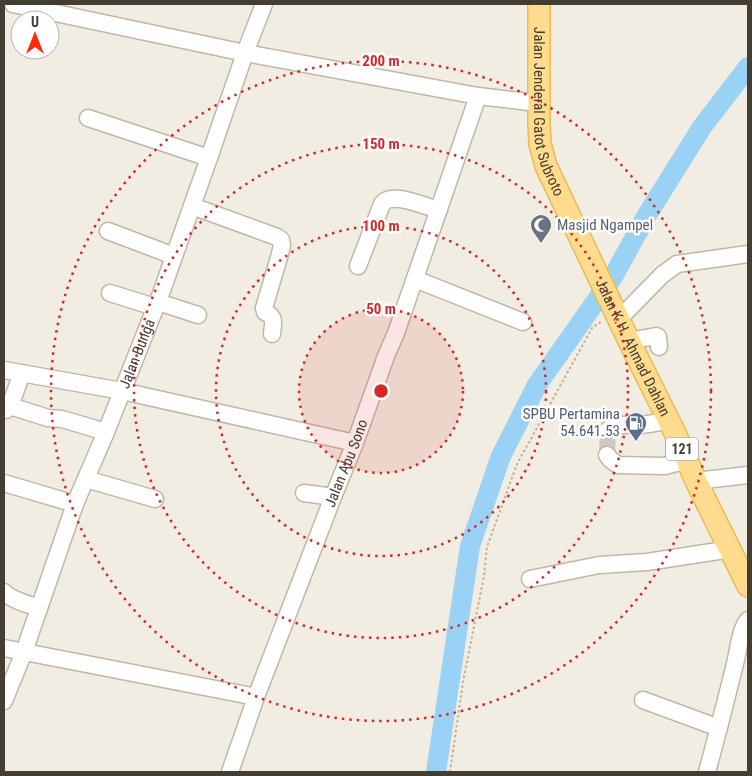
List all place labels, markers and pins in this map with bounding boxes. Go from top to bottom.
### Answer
mosque icon: Masjid Ngampel [529,213,553,244]
place label: Masjid Ngampel [557,216,653,234]
centre of rings [372,382,390,400]
place label: SPBU Pertamina 54.641.53 [523,405,620,440]
fuel station icon: SPBU Pertamina 54.641.53 [624,411,648,442]

